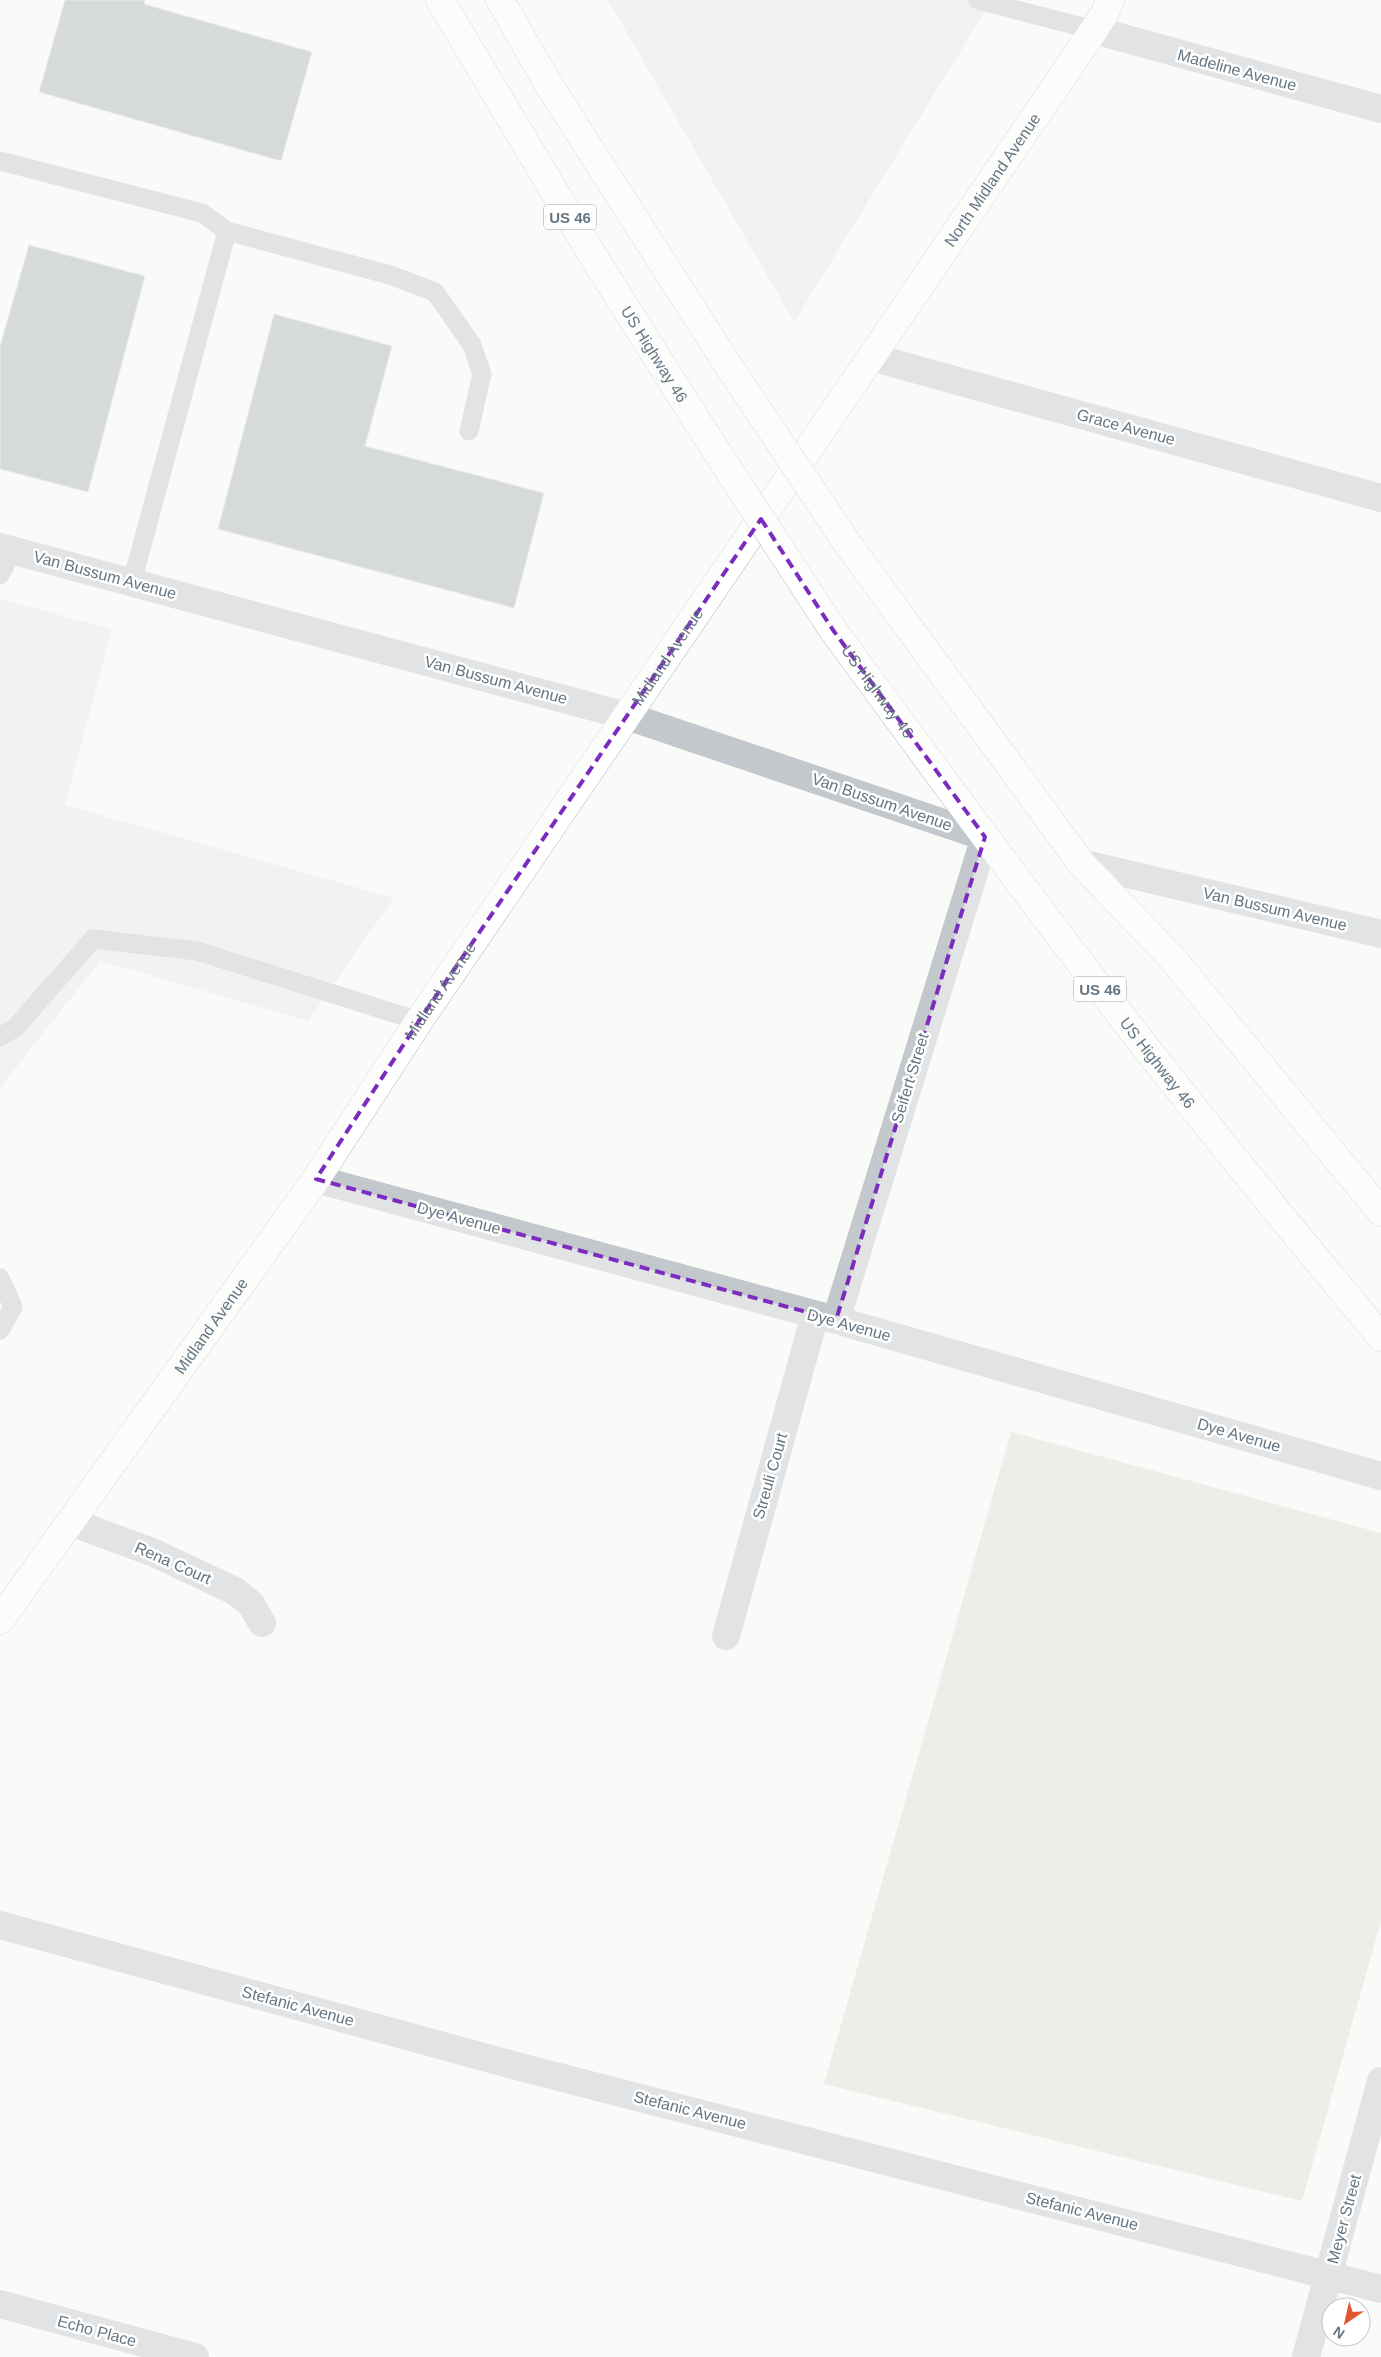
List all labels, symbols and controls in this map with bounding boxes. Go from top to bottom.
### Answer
street label: Madeline Avenue [1176,46,1298,94]
street label: North Midland Avenue [941,110,1043,250]
road number: US 46 [544,204,596,230]
street label: US Highway 46 [618,303,691,405]
street label: Grace Avenue [1075,406,1177,448]
street label: Van Bussum Avenue [32,548,178,602]
street label: Midland Avenue [628,605,706,708]
street label: US Highway 46 [838,642,917,741]
street label: Van Bussum Avenue [423,653,569,707]
street label: Van Bussum Avenue [810,770,954,834]
street label: Van Bussum Avenue [1201,884,1349,934]
street label: Midland Avenue [401,939,479,1042]
road number: US 46 [1074,976,1126,1002]
street label: US Highway 46 [1117,1014,1199,1111]
street label: Seifert Street [888,1030,932,1125]
street label: Dye Avenue [415,1199,503,1237]
street label: Midland Avenue [171,1275,251,1377]
street label: Dye Avenue [805,1306,893,1344]
street label: Dye Avenue [1195,1415,1283,1455]
street label: Streuli Court [750,1430,791,1521]
street label: Rena Court [132,1539,214,1588]
street label: Stefanic Avenue [240,1983,356,2029]
street label: Stefanic Avenue [632,2088,748,2132]
street label: Meyer Street [1324,2172,1364,2265]
street label: Stefanic Avenue [1024,2189,1140,2233]
north arrow [1321,2297,1371,2347]
street label: Echo Place [56,2312,138,2350]
text: N [1330,2323,1347,2342]

